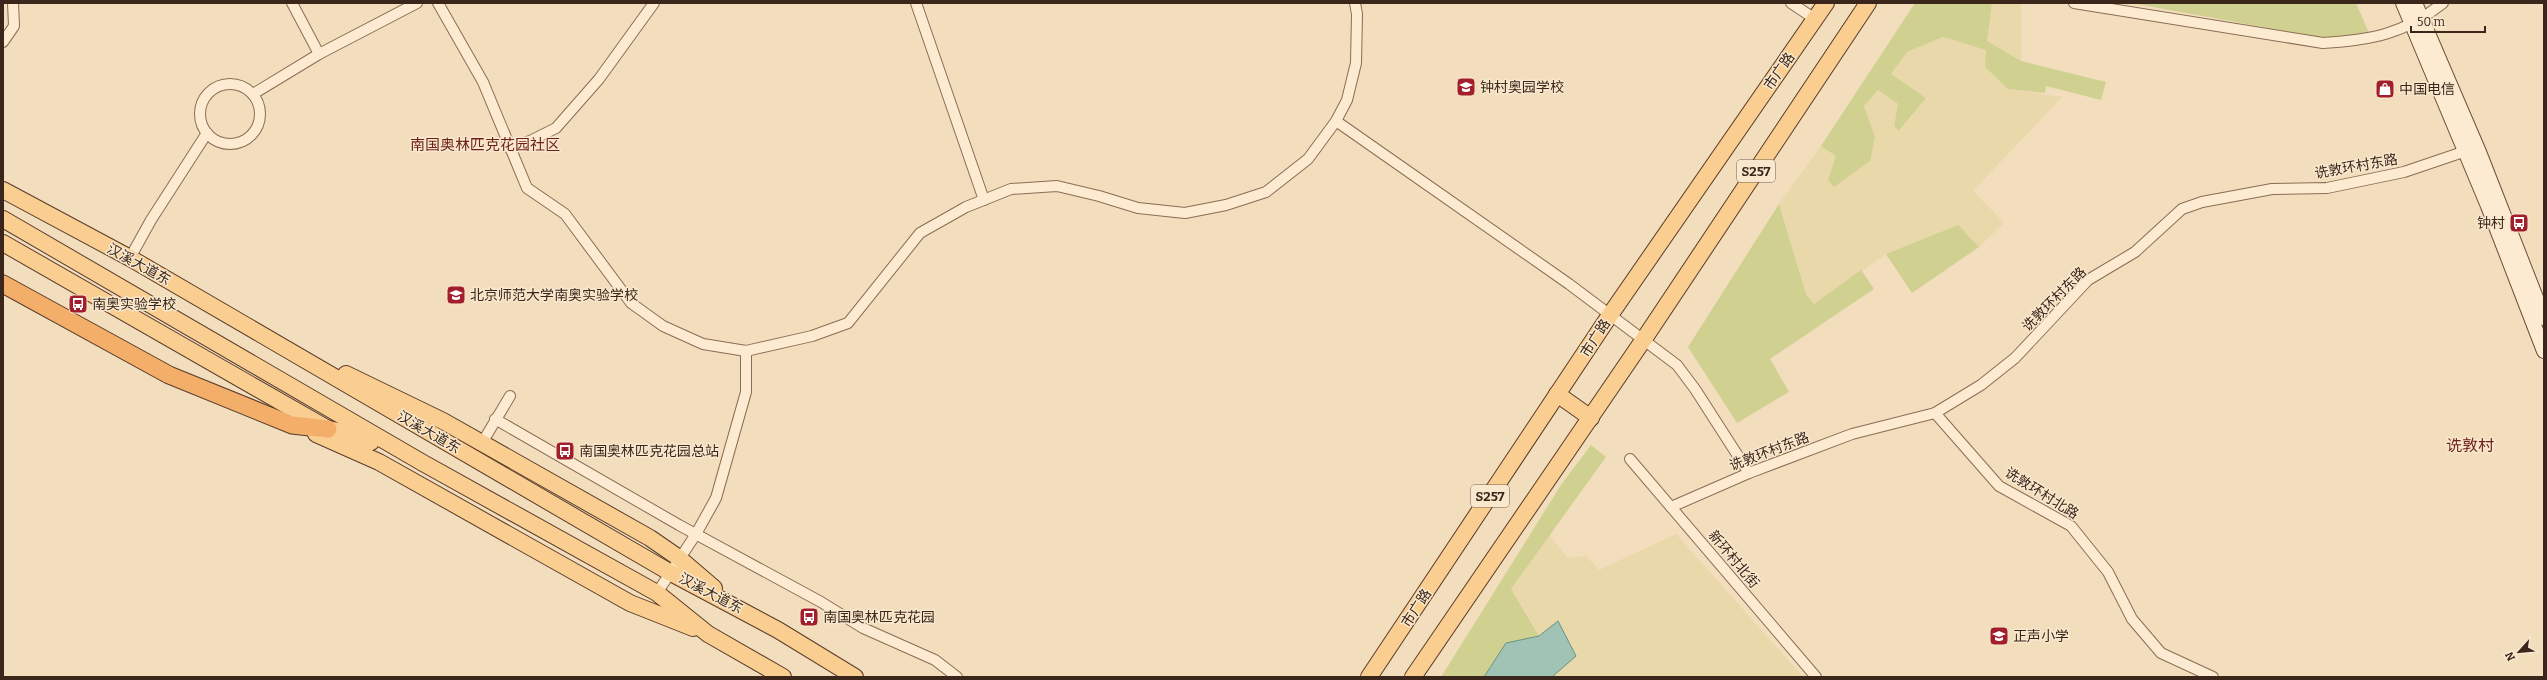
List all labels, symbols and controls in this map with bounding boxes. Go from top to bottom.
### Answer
scale bar [2411,8,2485,34]
text: 50 m [2417,15,2446,29]
street label: 市广路 [1760,49,1798,93]
school or university icon: 钟村奥园学校 [1455,76,1477,98]
shop icon: 中国电信 [2374,78,2396,100]
place label: 钟村奥园学校 [1480,79,1564,96]
place label: 中国电信 [2399,81,2455,98]
district label: 南国奥林匹克花园社区 [410,136,560,154]
street label: 诜敦环村东路 [2313,151,2399,182]
road number: S257 [1737,160,1775,182]
bus stop icon: 钟村 [2508,212,2530,234]
place label: 钟村 [2477,215,2505,232]
street label: 汉溪大道东 [104,240,173,289]
street label: 诜敦环村东路 [2019,264,2090,335]
school or university icon: 北京师范大学南奥实验学校 [445,284,467,306]
place label: 北京师范大学南奥实验学校 [470,287,638,304]
bus stop icon: 南奥实验学校 [67,293,89,315]
place label: 南奥实验学校 [92,296,176,313]
street label: 市广路 [1577,316,1614,361]
street label: 汉溪大道东 [394,408,463,457]
street label: 诜敦环村东路 [1727,428,1811,474]
district label: 诜敦村 [2446,436,2494,455]
bus stop icon: 南国奥林匹克花园总站 [554,440,576,462]
place label: 南国奥林匹克花园总站 [579,443,719,460]
street label: 诜敦环村北路 [2002,464,2082,523]
road number: S257 [1471,485,1509,507]
street label: 新环村北街 [1705,527,1763,592]
street label: 汉溪大道东 [676,570,746,617]
street label: 市广路 [1398,586,1435,631]
bus stop icon: 南国奥林匹克花园 [798,606,820,628]
place label: 南国奥林匹克花园 [823,609,935,626]
school or university icon: 正声小学 [1988,625,2010,647]
place label: 正声小学 [2013,628,2069,645]
north arrow [2499,632,2539,672]
text: N [2503,649,2518,663]

